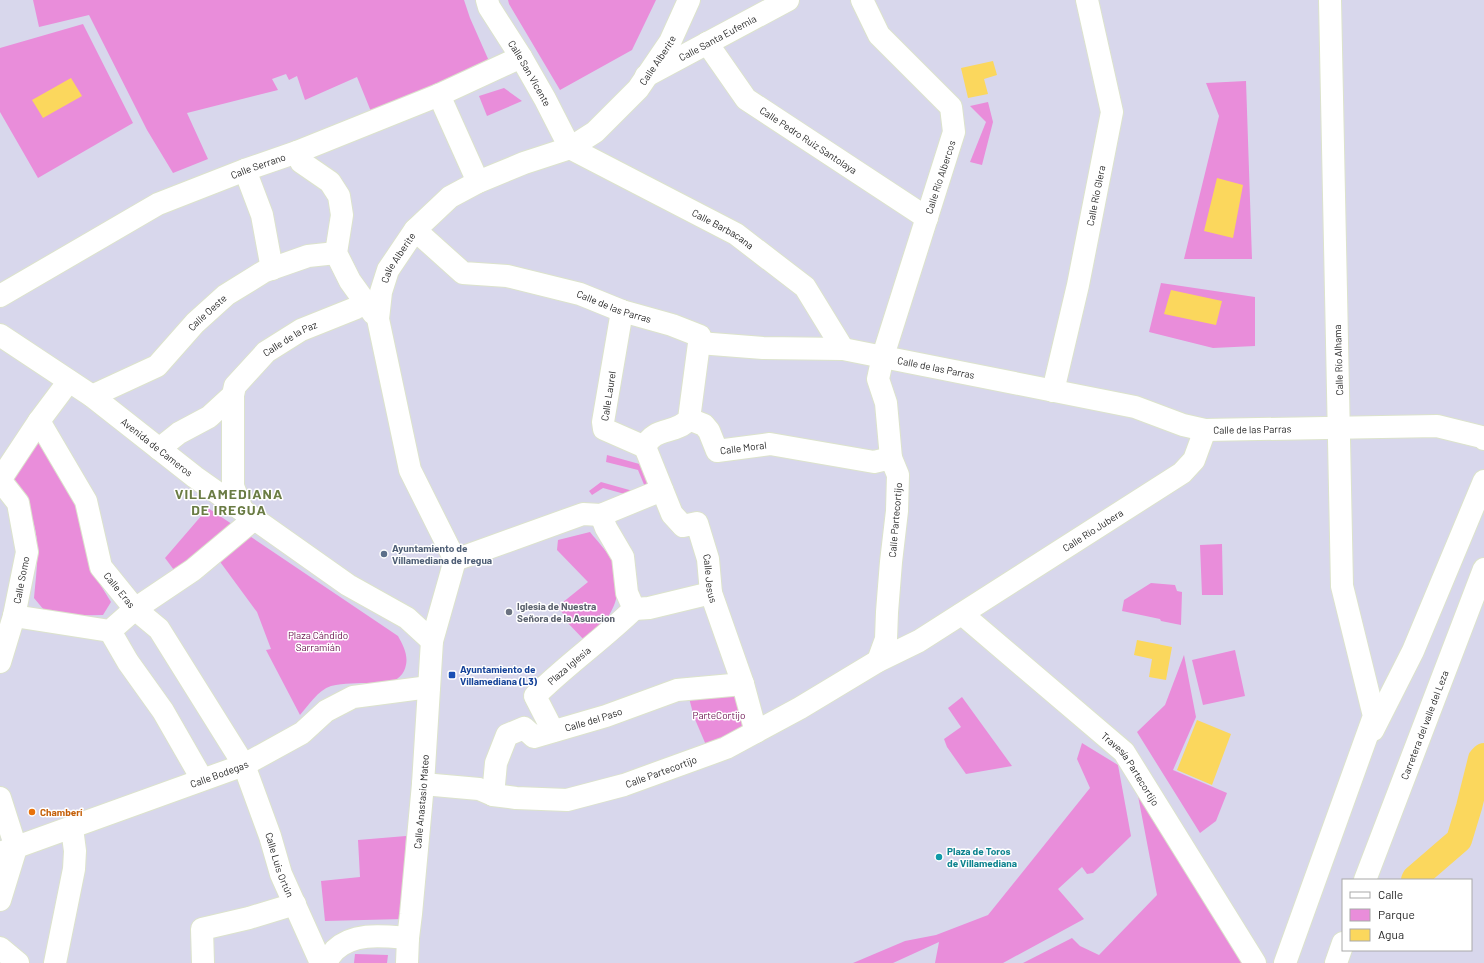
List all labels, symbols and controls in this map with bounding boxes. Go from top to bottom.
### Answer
street label: Calle Santa Eufemia [677,12,758,63]
street label: Calle Alberite [636,34,678,87]
street label: Calle San Vicente [506,38,554,108]
street label: Calle Pedro Ruiz Santolaya [758,104,859,176]
street label: Calle Río Albercos [922,138,958,215]
street label: Calle Serrano [229,150,287,181]
street label: Calle Río Glera [1084,164,1107,227]
street label: Calle Barbacana [690,206,756,251]
street label: Calle Alberite [378,230,418,284]
street label: Calle de las Parras [575,287,653,325]
street label: Calle Oeste [185,292,229,333]
street label: Calle de la Paz [260,318,319,359]
street label: Calle Río Alhama [1331,324,1345,396]
street label: Calle de las Parras [896,354,976,381]
street label: Calle Laurel [598,370,618,422]
street label: Avenida de Cameros [119,415,195,479]
street label: Calle de las Parras [1213,423,1292,436]
street label: Calle Moral [719,439,767,457]
street label: Calle Partecortijo [886,482,904,558]
district label: VILLAMEDIANA DE IREGUA [175,485,283,518]
street label: Calle Río Jubera [1060,506,1125,554]
place label: Ayuntamiento de Villamediana de Iregua [392,542,492,566]
marker: Ayuntamiento de Villamediana de Iregua [379,549,389,559]
street label: Calle Jesus [701,552,720,605]
street label: Calle Somo [11,555,31,605]
street label: Calle Eras [101,570,138,610]
place label: Iglesia de Nuestra Señora de la Asuncion [517,600,615,624]
marker: Iglesia de Nuestra Señora de la Asuncion [504,607,514,617]
park label: Plaza Cándido Sarramián [288,629,348,653]
street label: Plaza Iglesia [545,644,593,687]
place label: Ayuntamiento de Villamediana (L3) [460,663,538,687]
street label: Carretera del valle del Leza [1398,669,1451,781]
marker: Ayuntamiento de Villamediana (L3) [447,670,457,680]
street label: Calle del Paso [563,705,624,734]
park label: ParteCortijo [693,709,745,721]
street label: Travesía Partecortijo [1099,729,1162,808]
street label: Calle Partecortijo [624,753,698,790]
street label: Calle Anastasio Mateo [411,754,431,849]
street label: Calle Bodegas [188,758,251,790]
place label: Chamberí [40,806,83,818]
marker: Chamberí [27,807,37,817]
street label: Calle Luis Ortún [263,830,297,899]
place label: Plaza de Toros de Villamediana [947,845,1017,869]
marker: Plaza de Toros de Villamediana [934,852,944,862]
legend [1342,879,1472,951]
text: Calle [1378,887,1403,901]
text: Parque [1378,907,1415,921]
text: Agua [1378,927,1404,941]

